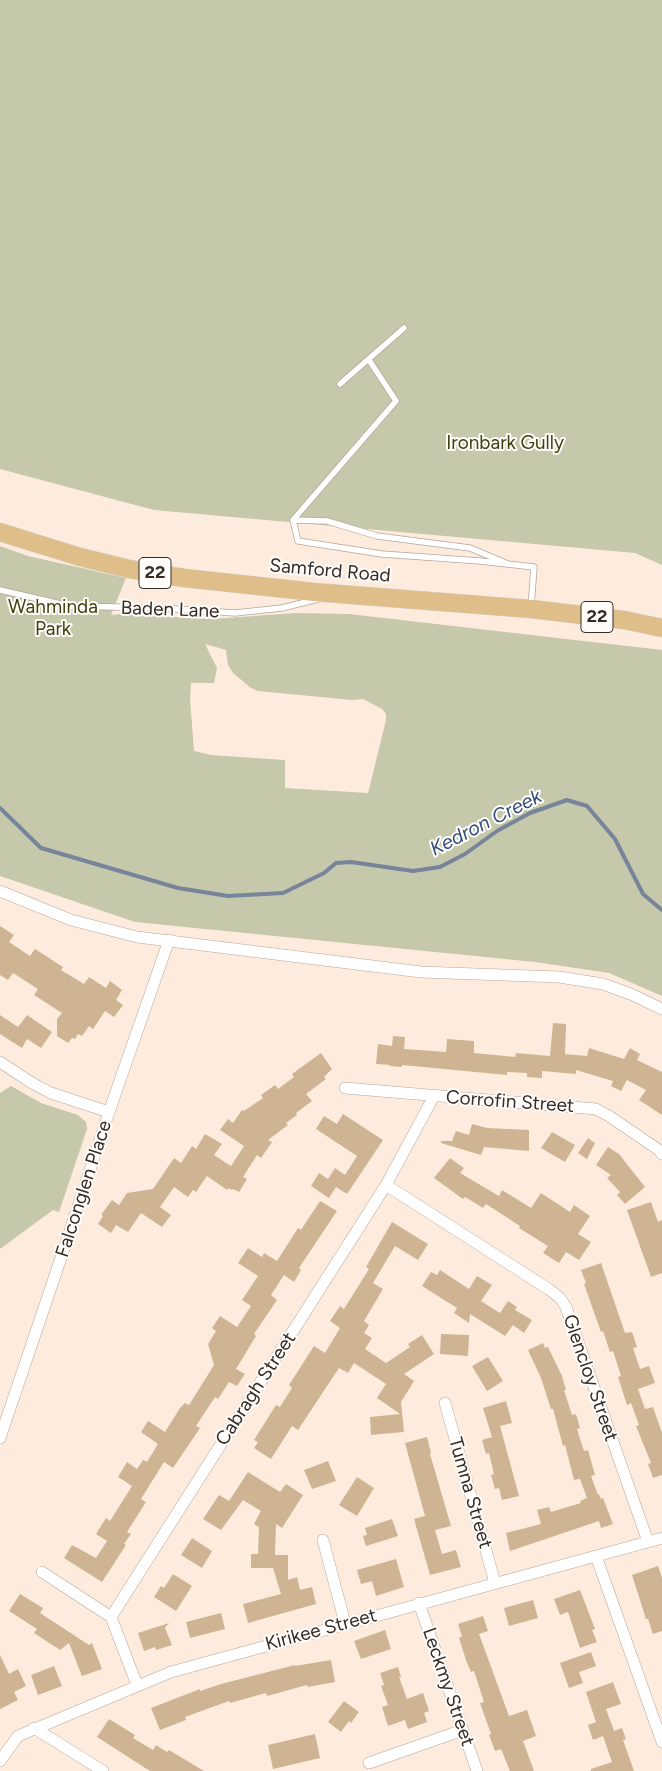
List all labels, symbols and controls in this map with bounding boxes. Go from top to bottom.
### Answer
park label: Ironbark Gully [446,432,564,454]
street label: Samford Road [268,554,392,588]
road number: 22 [139,558,171,588]
park label: Wahminda Park [8,596,98,640]
street label: Baden Lane [120,597,220,623]
road number: 22 [581,602,613,632]
water label: Kedron Creek [426,785,546,861]
street label: Corrofin Street [445,1086,575,1118]
street label: Falconglen Place [51,1118,117,1260]
street label: Glencloy Street [558,1312,622,1444]
street label: Cabragh Street [211,1328,301,1450]
street label: Tumna Street [443,1435,497,1551]
street label: Kirikee Street [263,1604,379,1656]
street label: Leckmy Street [417,1625,479,1749]

